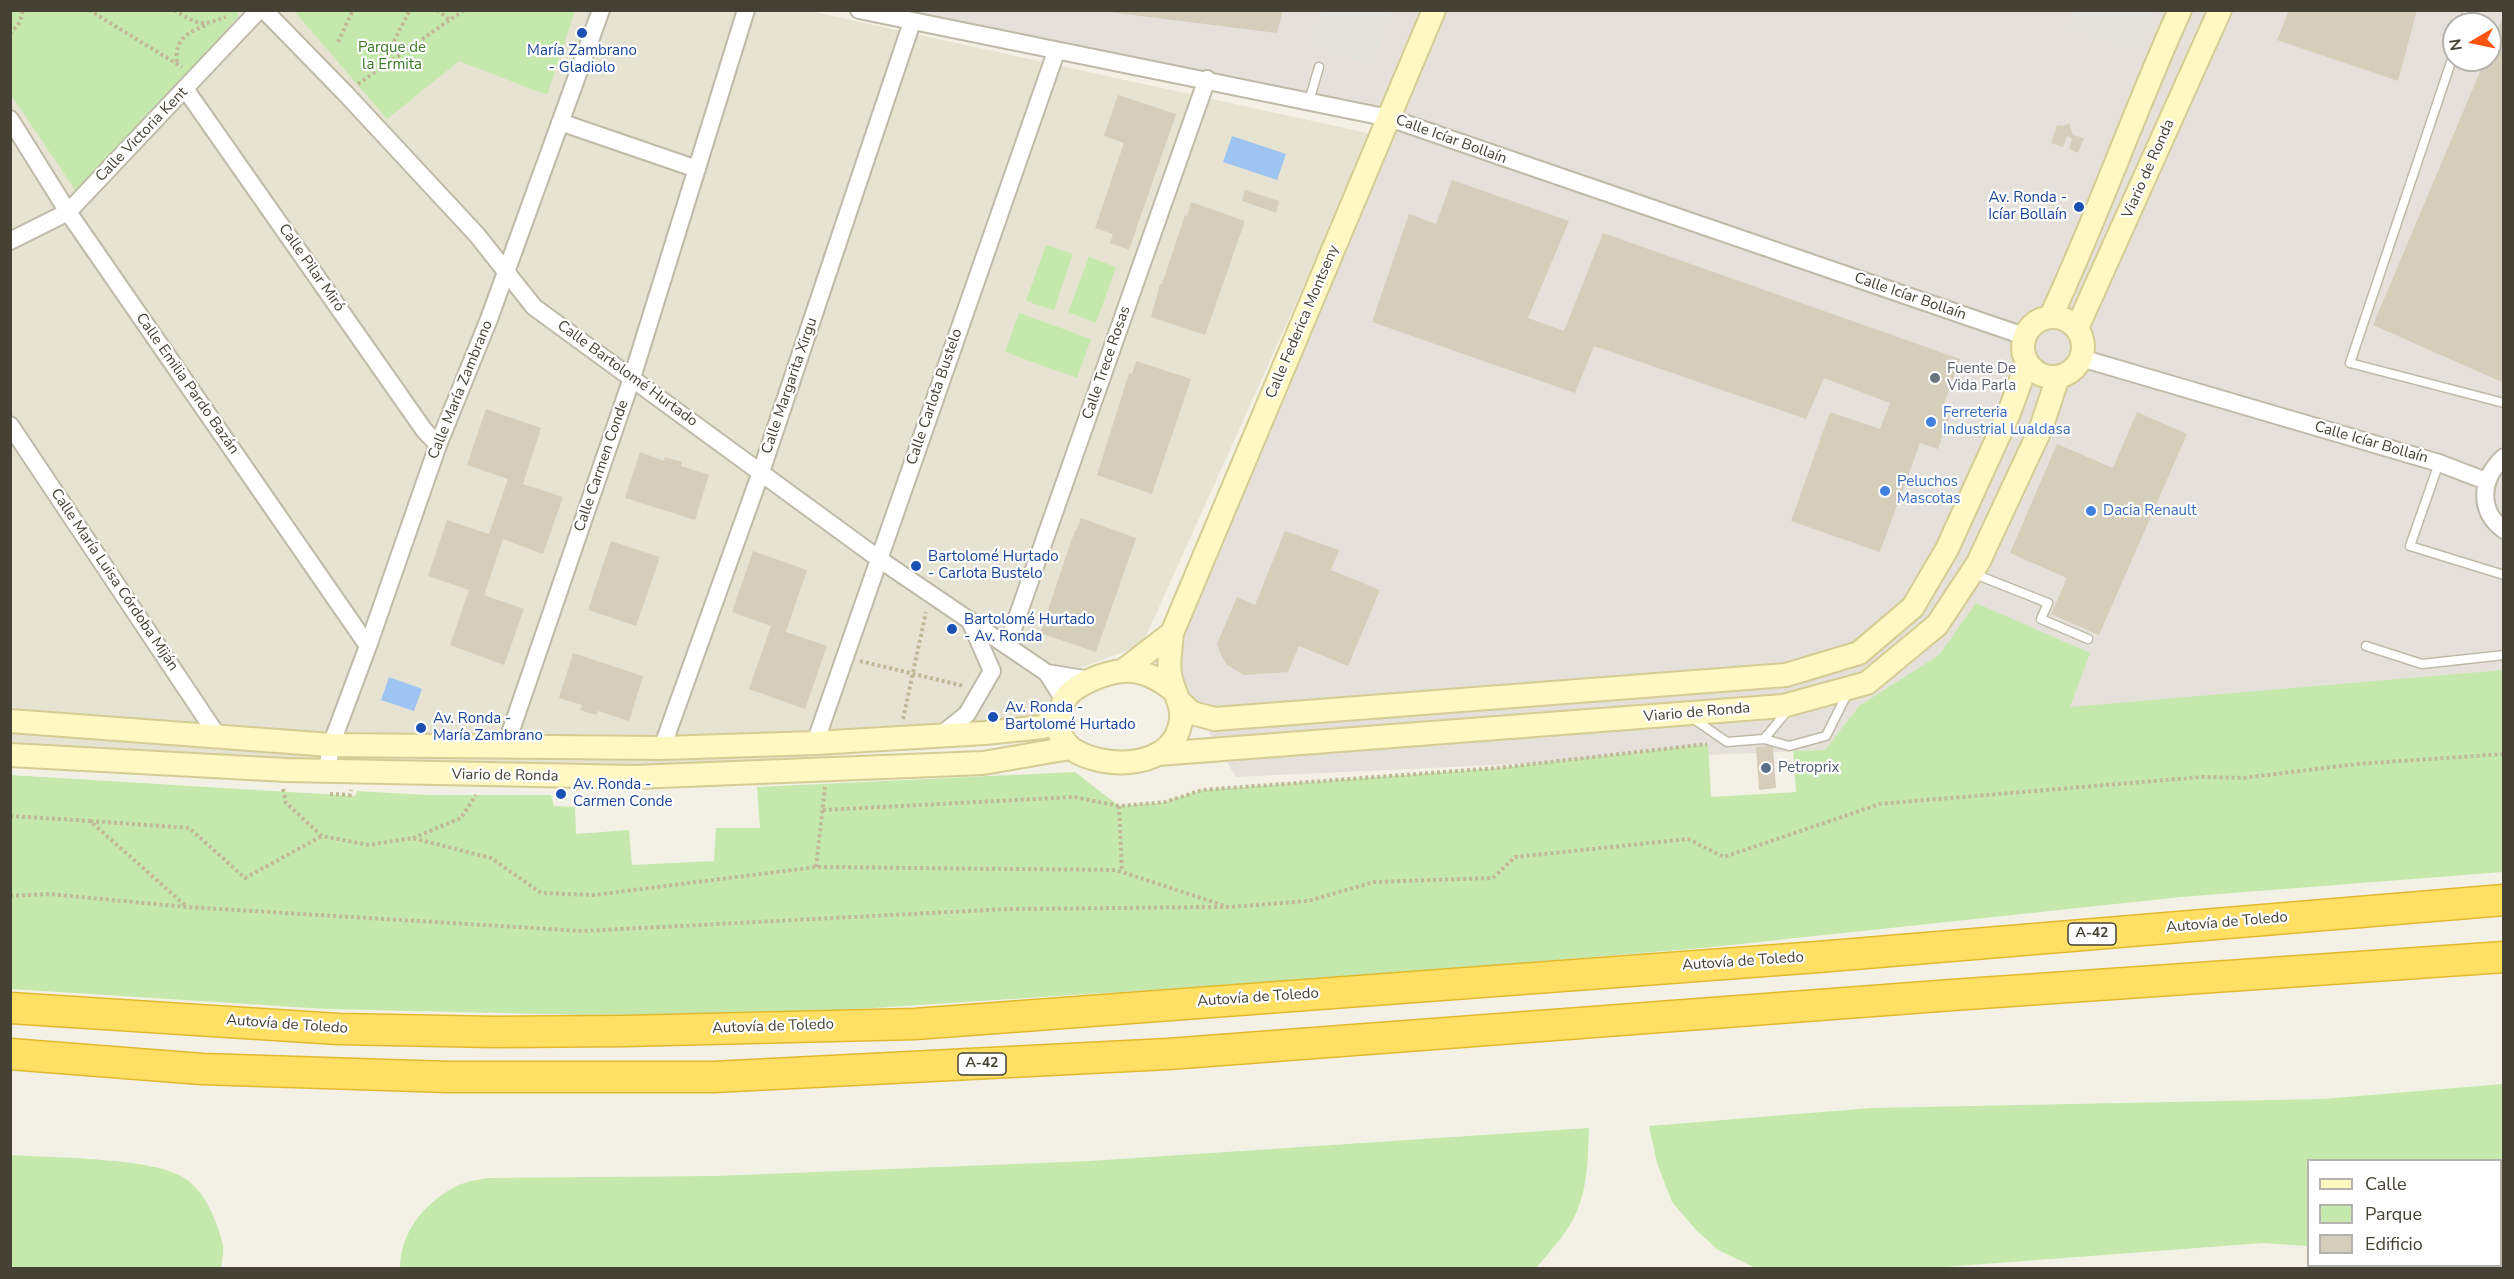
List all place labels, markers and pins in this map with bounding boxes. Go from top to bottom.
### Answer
marker: María Zambrano - Gladiolo [575,26,589,40]
place label: María Zambrano - Gladiolo [527,42,637,77]
place label: Av. Ronda - Icíar Bollaín [1988,189,2067,224]
marker: Av. Ronda - Icíar Bollaín [2072,200,2086,214]
place label: Fuente De Vida Parla [1947,360,2016,395]
marker: Fuente De Vida Parla [1928,371,1942,385]
place label: Ferreteria Industrial Lualdasa [1943,404,2071,439]
marker: Ferreteria Industrial Lualdasa [1924,415,1938,429]
place label: Peluchos Mascotas [1897,473,1960,508]
marker: Peluchos Mascotas [1878,484,1892,498]
place label: Dacia Renault [2103,502,2197,520]
marker: Dacia Renault [2084,504,2098,518]
place label: Bartolomé Hurtado - Carlota Bustelo [928,548,1059,583]
marker: Bartolomé Hurtado - Carlota Bustelo [909,559,923,573]
place label: Bartolomé Hurtado - Av. Ronda [964,611,1095,646]
marker: Bartolomé Hurtado - Av. Ronda [945,622,959,636]
place label: Av. Ronda - Bartolomé Hurtado [1005,699,1136,734]
place label: Av. Ronda - María Zambrano [433,710,543,745]
marker: Av. Ronda - Bartolomé Hurtado [986,710,1000,724]
marker: Av. Ronda - María Zambrano [414,721,428,735]
place label: Petroprix [1778,759,1839,777]
marker: Petroprix [1759,761,1773,775]
place label: Av. Ronda - Carmen Conde [573,776,673,811]
marker: Av. Ronda - Carmen Conde [554,787,568,801]

